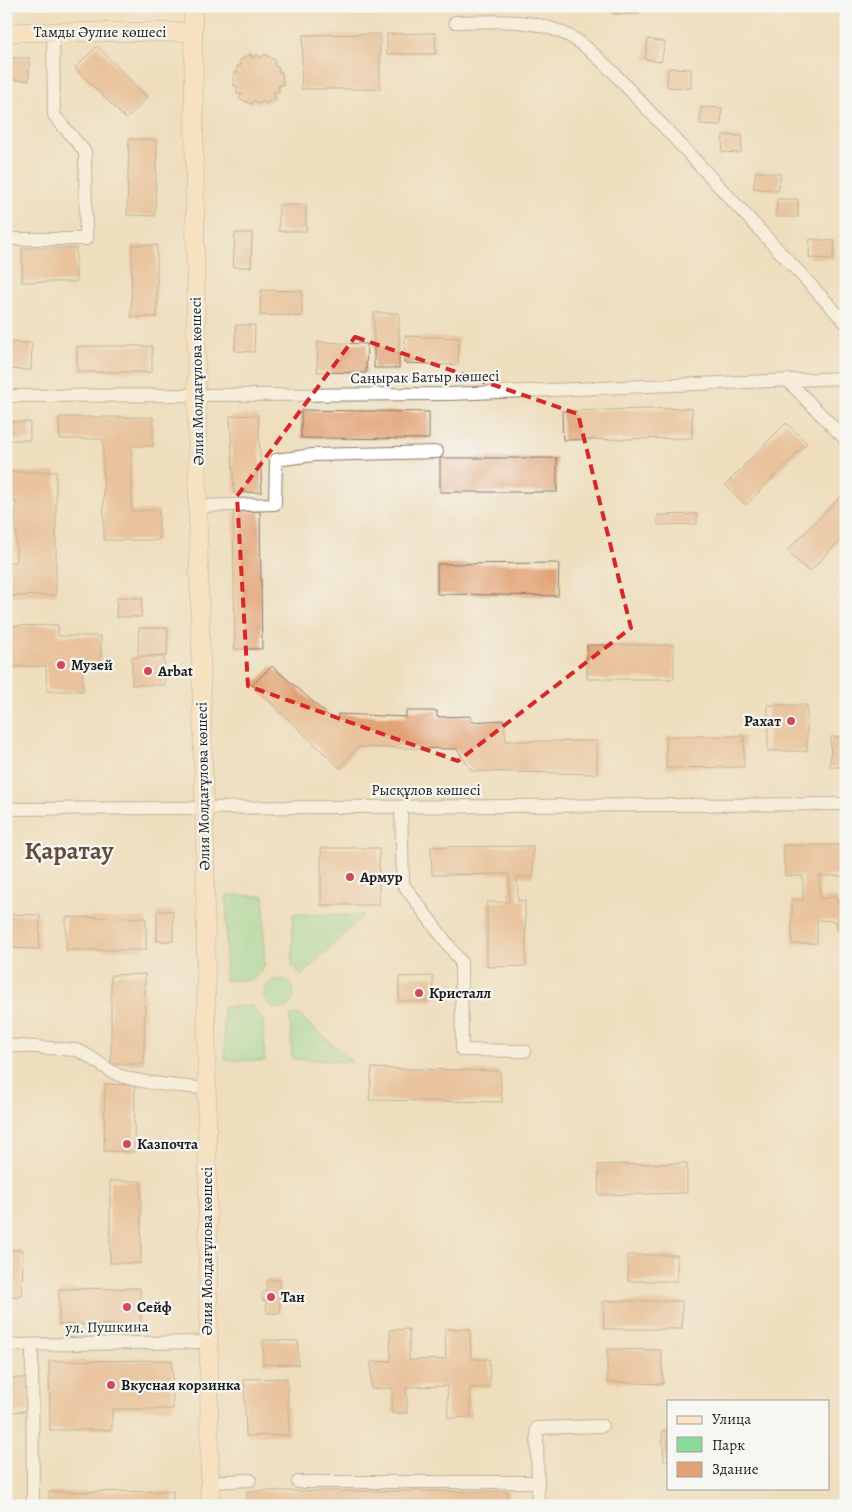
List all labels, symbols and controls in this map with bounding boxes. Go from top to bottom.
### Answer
street label: Тамды Әулие көшесі [34,22,166,42]
street label: Әлия Молдағұлова көшесі [186,297,208,465]
street label: Саңырак Батыр көшесі [350,366,500,388]
place label: Музей [71,655,113,675]
marker: Музей [55,659,67,671]
place label: Arbat [157,661,193,681]
marker: Arbat [142,665,154,677]
street label: Әлия Молдағұлова көшесі [192,702,214,870]
place label: Рахат [744,711,781,731]
marker: Рахат [785,715,797,727]
street label: Рысқұлов көшесі [371,780,481,800]
district label: Қаратау [25,834,114,868]
place label: Армур [359,867,402,887]
marker: Армур [344,871,356,883]
place label: Кристалл [429,983,492,1003]
marker: Кристалл [413,987,425,999]
place label: Казпочта [137,1134,199,1154]
marker: Казпочта [121,1138,133,1150]
street label: Әлия Молдағұлова көшесі [197,1167,217,1335]
place label: Тан [281,1287,305,1307]
marker: Тан [265,1291,277,1303]
place label: Сейф [137,1297,172,1317]
marker: Сейф [121,1301,133,1313]
street label: ул. Пушкина [64,1316,149,1338]
place label: Вкусная корзинка [121,1375,242,1395]
marker: Вкусная корзинка [105,1379,117,1391]
legend [667,1400,830,1490]
text: Улица [712,1409,751,1429]
text: Парк [712,1435,745,1455]
text: Здание [712,1459,759,1479]

